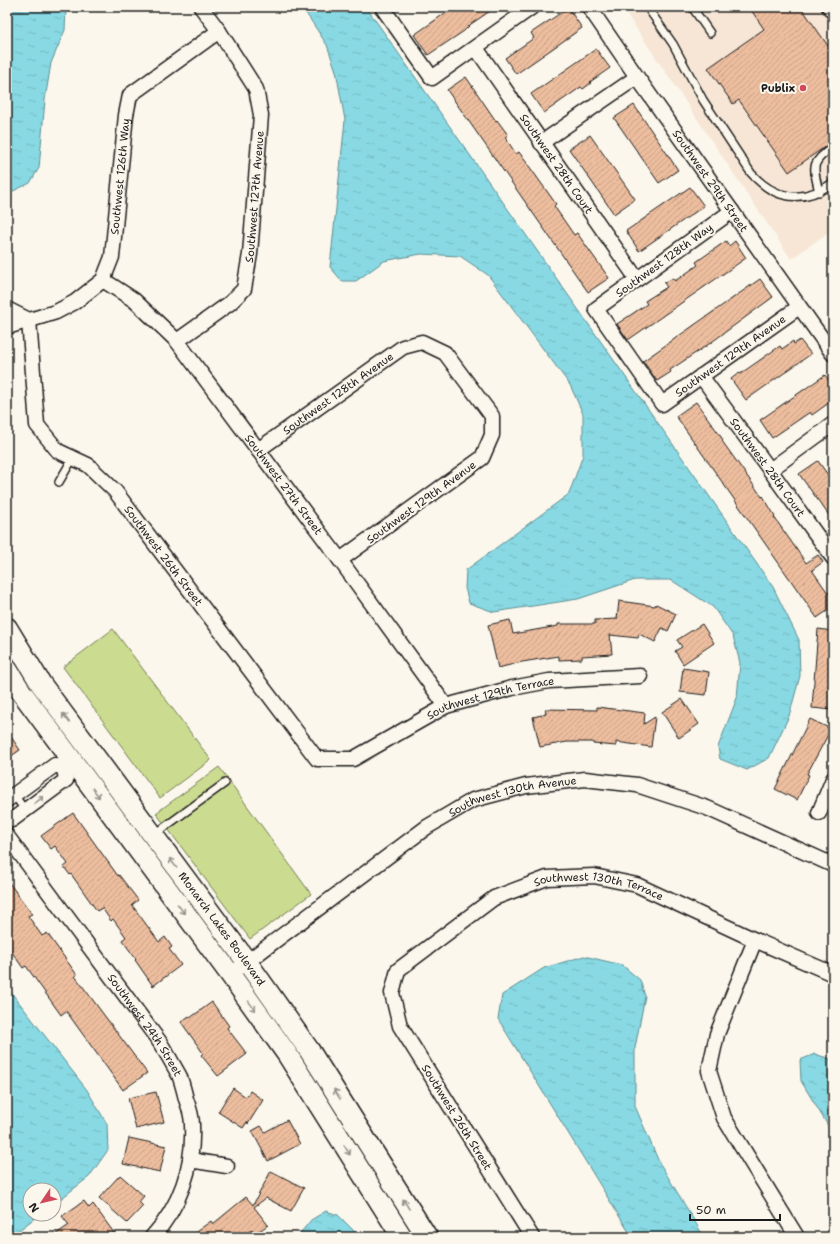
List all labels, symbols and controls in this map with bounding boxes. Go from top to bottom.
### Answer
place label: Publix [761,81,795,96]
marker: Publix [798,83,808,93]
street label: Southwest 28th Court [516,111,596,217]
street label: Southwest 126th Way [107,118,134,235]
street label: Southwest 29th Street [669,127,751,235]
street label: Southwest 127th Avenue [242,130,268,264]
street label: Southwest 128th Way [613,220,716,301]
street label: Southwest 129th Avenue [672,312,789,400]
street label: Southwest 128th Avenue [280,349,397,438]
street label: Southwest 28th Court [726,415,808,520]
street label: Southwest 27th Street [241,431,326,538]
street label: Southwest 129th Avenue [363,457,479,547]
street label: Southwest 26th Street [120,503,206,609]
street label: Southwest 129th Terrace [424,674,555,724]
one-way arrow [62,712,70,723]
street label: Southwest 130th Avenue [446,773,577,821]
one-way arrow [92,787,100,798]
one-way arrow [34,796,45,804]
one-way arrow [169,858,178,869]
street label: Monarch Lakes Boulevard [175,869,269,989]
street label: Southwest 130th Terrace [532,869,666,904]
one-way arrow [177,903,185,914]
street label: Southwest 24th Street [104,971,185,1079]
one-way arrow [248,1000,256,1011]
street label: Southwest 26th Street [418,1062,495,1173]
one-way arrow [332,1088,340,1100]
one-way arrow [343,1144,351,1155]
north arrow [22,1182,62,1222]
scale bar [690,1196,780,1222]
text: N [25,1199,43,1215]
one-way arrow [402,1199,410,1210]
text: 50 m [696,1202,726,1218]

